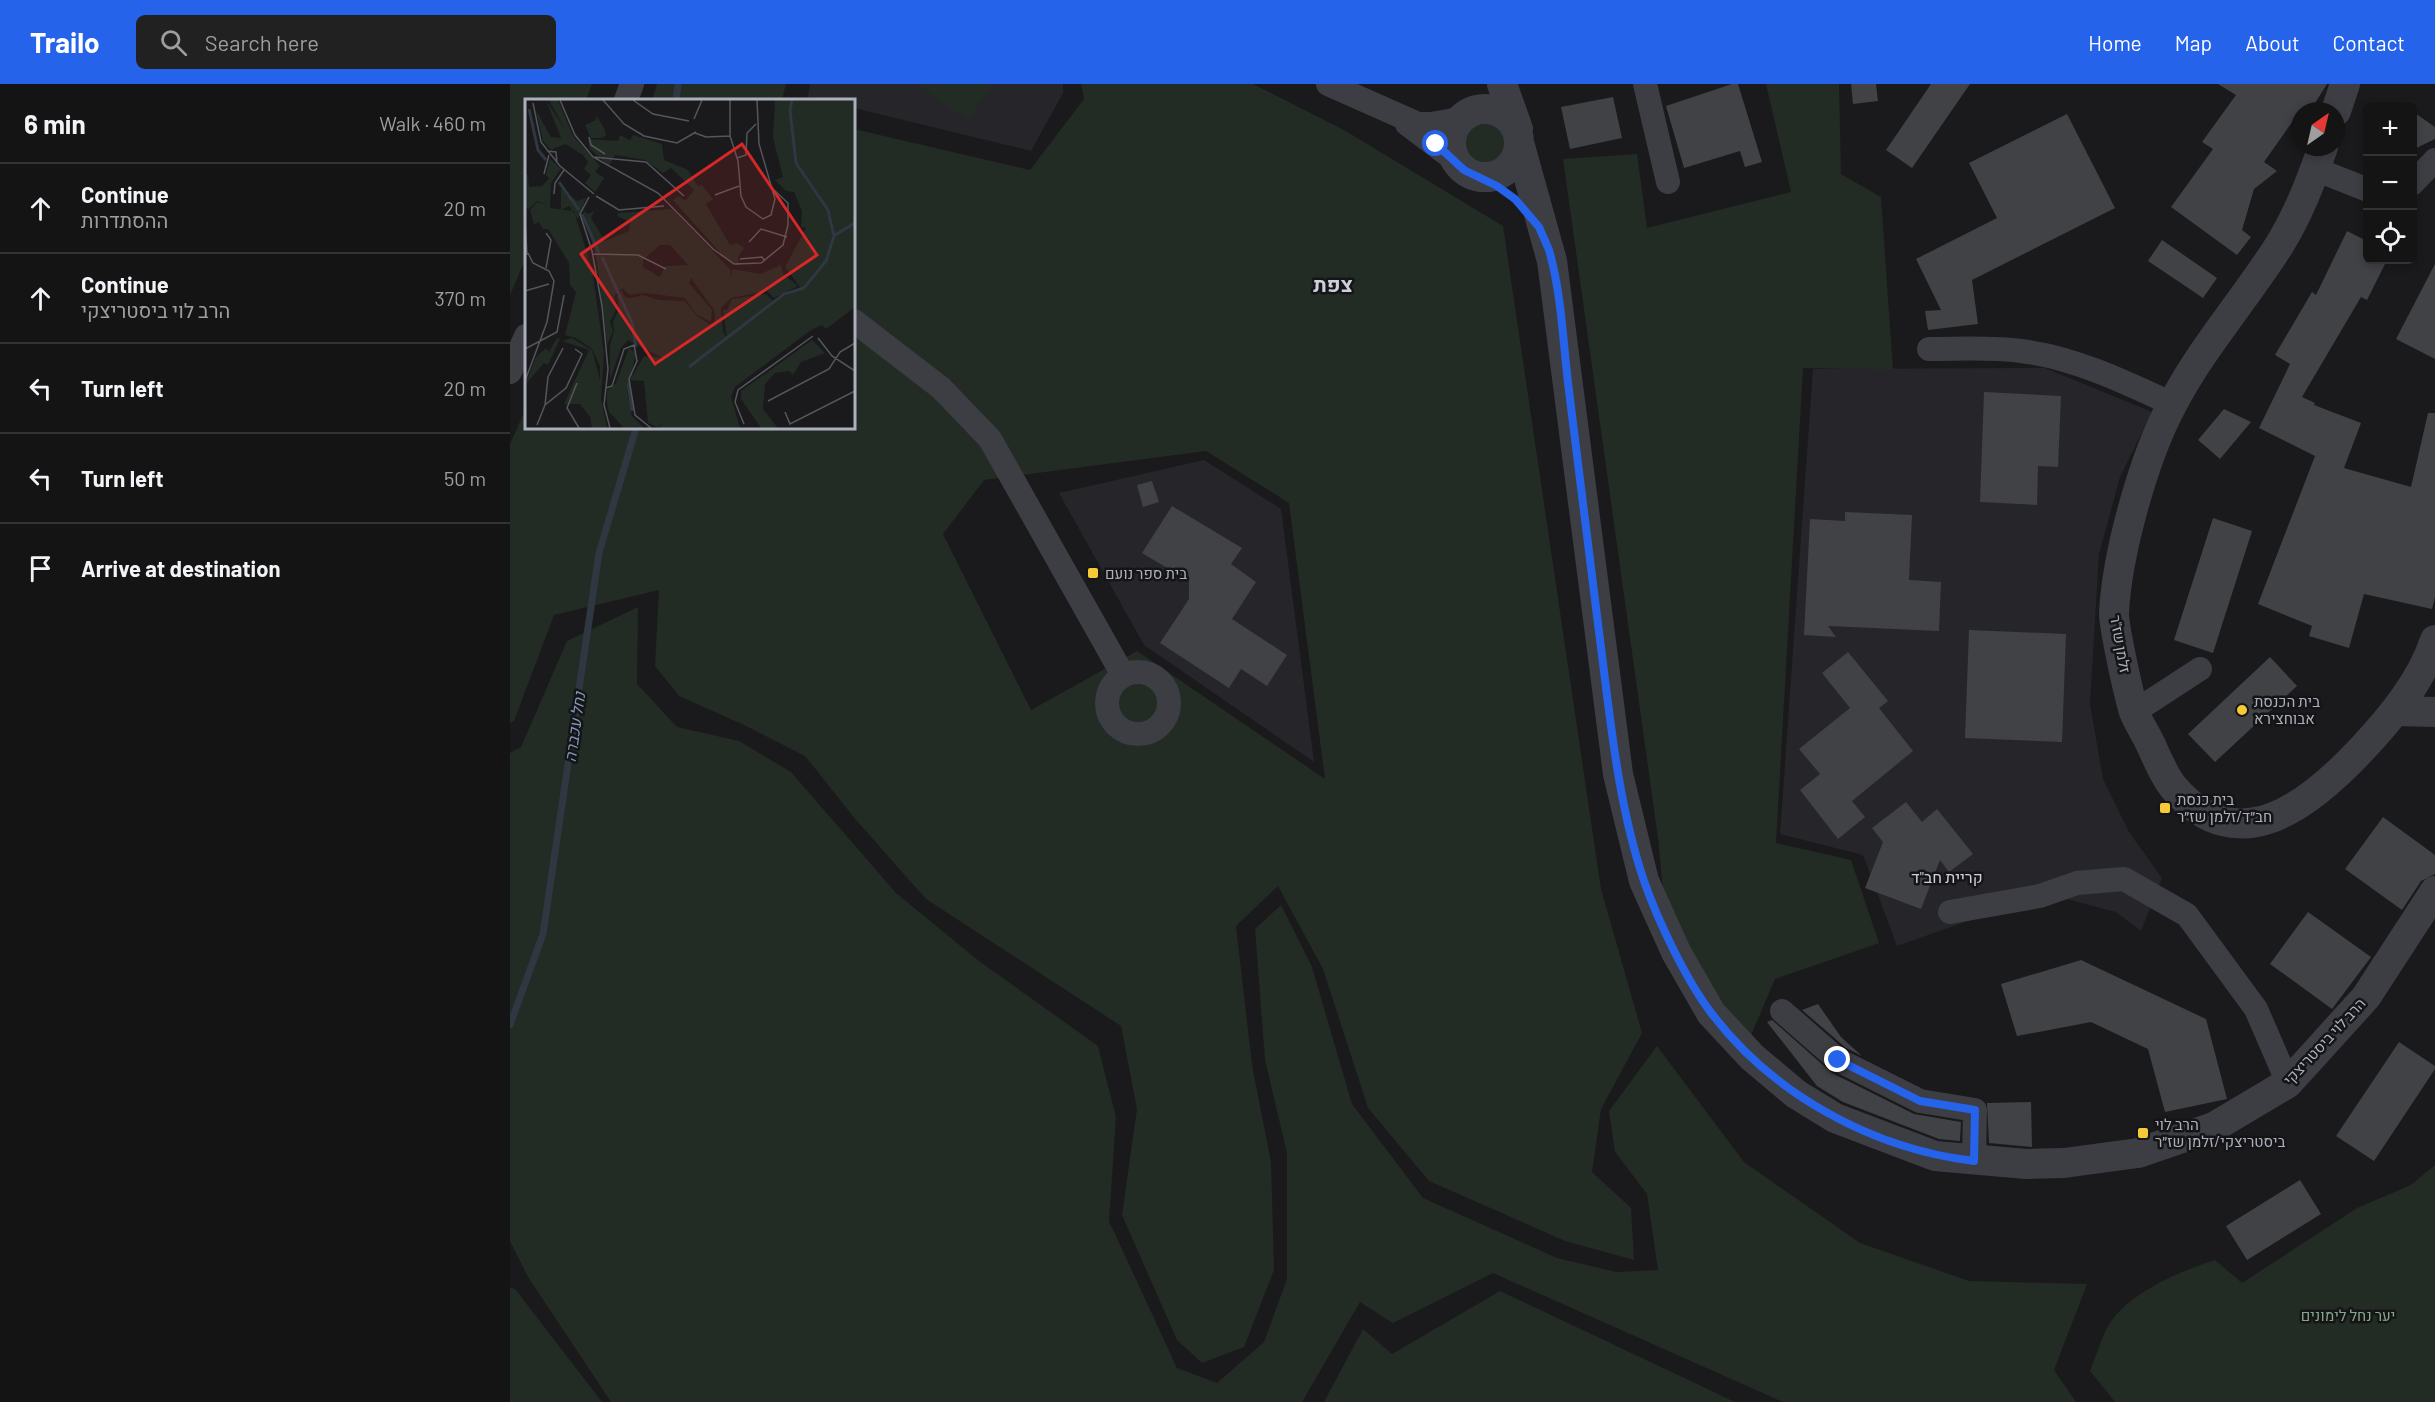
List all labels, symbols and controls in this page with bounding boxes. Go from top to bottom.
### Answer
search box [136,15,556,69]
text: Trailo [30,25,100,59]
icon: search [157,26,190,59]
text: Search here [205,29,319,55]
text: Home [2088,30,2142,55]
text: Map [2175,30,2212,55]
text: About [2245,30,2300,55]
text: Contact [2333,30,2405,55]
inset map [525,99,855,429]
north arrow [2291,102,2345,156]
map controls [2363,102,2417,264]
button: + [2363,102,2417,156]
text: 6 min [24,108,86,139]
text: Walk · 460 m [379,111,486,135]
route start [1422,130,1448,156]
button: − [2363,156,2417,210]
text: Continue [81,181,169,207]
icon: ahead [24,192,57,225]
text: 20 m [443,196,486,220]
text: ההסתדרות [81,208,168,232]
button: locate [2363,210,2417,264]
text: Continue [81,271,169,297]
district label: צפת [1313,271,1353,296]
icon: ahead [24,282,57,315]
text: 370 m [434,286,486,310]
text: הרב לוי ביסטריצקי [81,298,230,322]
icon: left [24,372,57,405]
text: Turn left [81,375,164,401]
text: 20 m [443,376,486,400]
icon: left [24,462,57,495]
text: Turn left [81,465,164,491]
text: 50 m [444,466,486,490]
icon: arrive [24,552,57,585]
text: Arrive at destination [81,555,280,581]
place label: בית ספר נועם [1105,564,1187,582]
marker: בית ספר נועם [1086,566,1100,580]
street label: זלמן שז"ר [2107,614,2135,674]
water label: נחל עכברה [560,690,588,763]
place label: בית הכנסת אבוחצירא [2254,692,2320,727]
marker: בית הכנסת אבוחצירא [2235,703,2249,717]
place label: בית כנסת חב״ד/זלמן שז״ר [2177,790,2272,825]
marker: בית כנסת חב״ד/זלמן שז״ר [2158,801,2172,815]
district label: קריית חב"ד [1911,867,1983,886]
street label: הרב לוי ביסטריצקי [2279,994,2369,1088]
route end [1824,1046,1850,1072]
place label: הרב לוי ביסטריצקי/זלמן שז״ר [2155,1115,2286,1150]
marker: הרב לוי ביסטריצקי/זלמן שז״ר [2136,1126,2150,1140]
park label: יער נחל לימונים [2301,1306,2395,1324]

